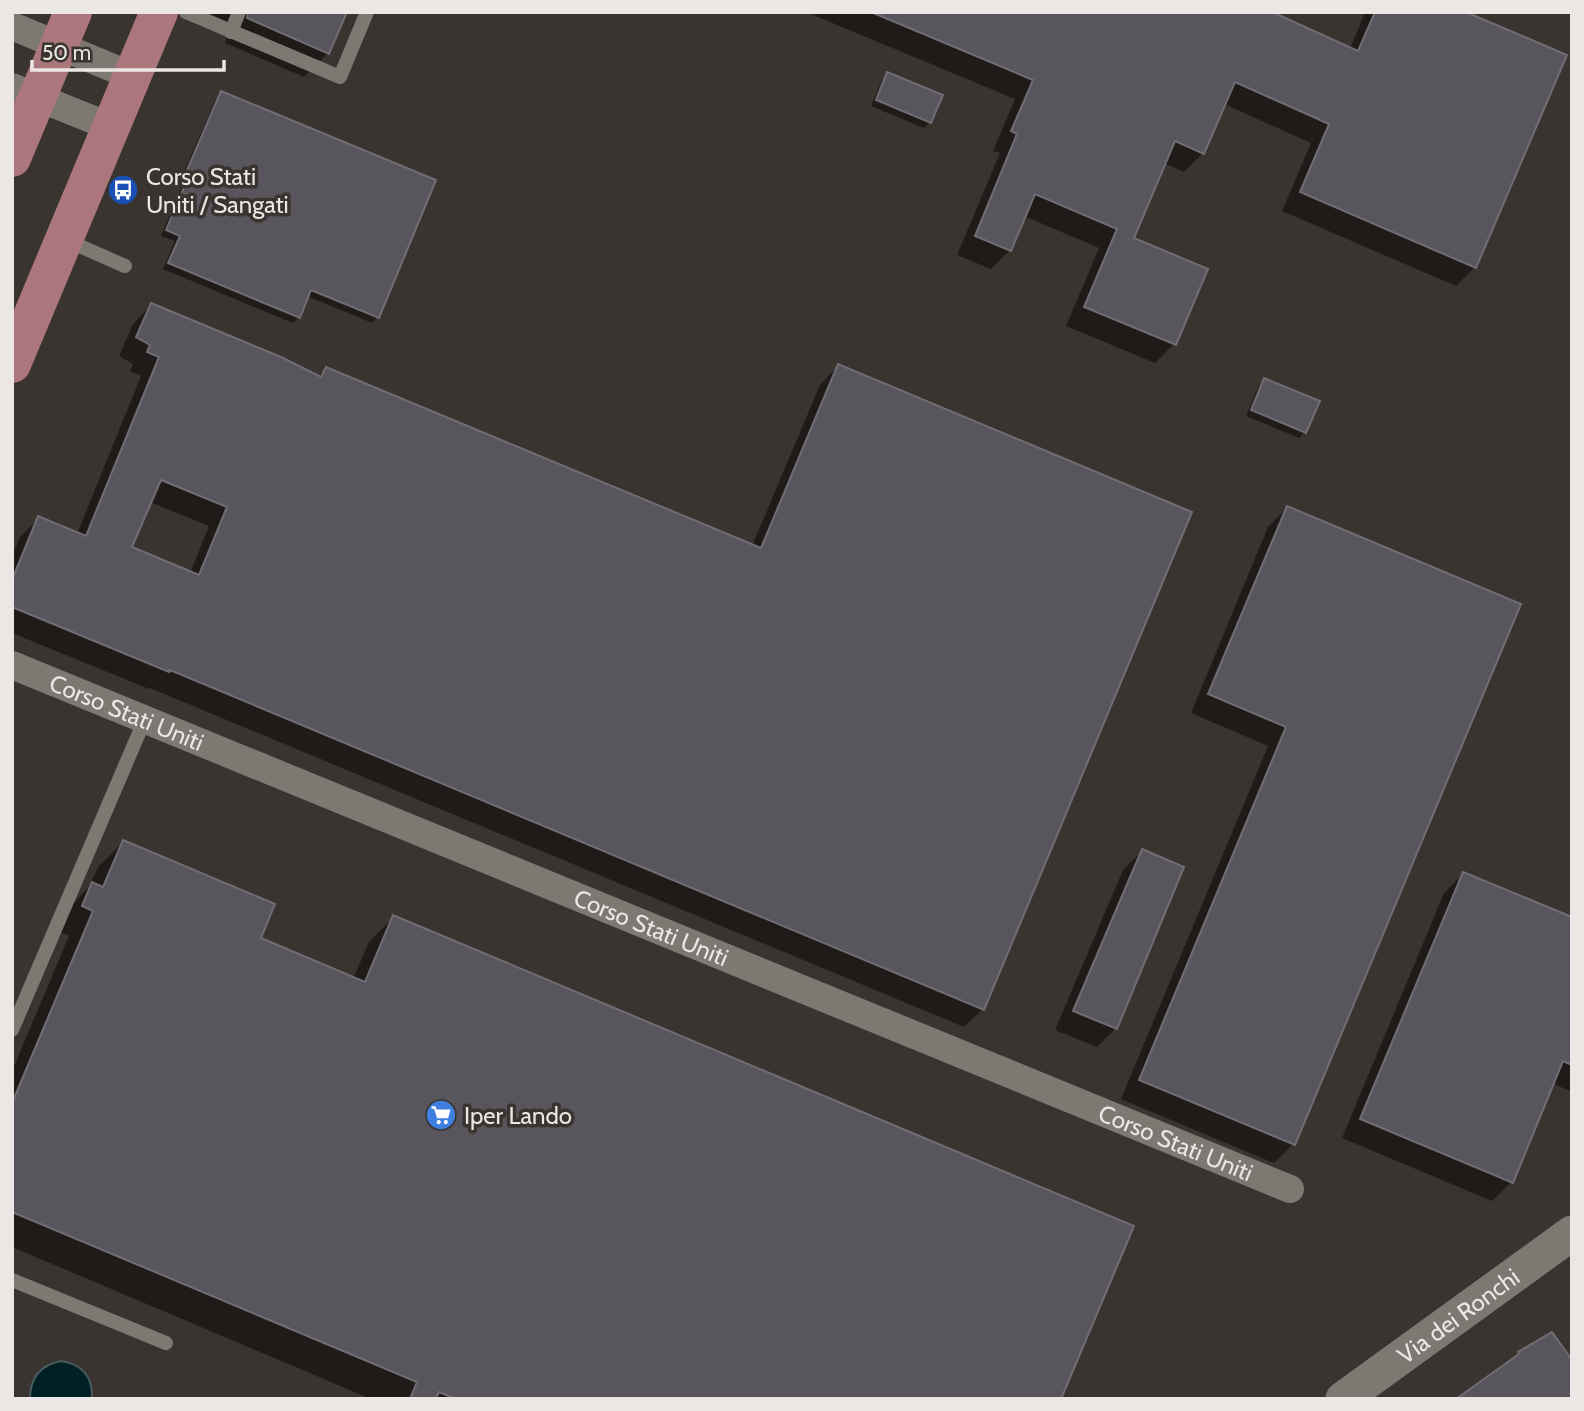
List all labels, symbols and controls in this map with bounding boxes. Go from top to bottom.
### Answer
scale bar [32,28,224,72]
text: 50 m [42,40,91,65]
place label: Corso Stati Uniti / Sangati [146,162,289,219]
bus stop icon: Corso Stati Uniti / Sangati [106,173,140,207]
street label: Corso Stati Uniti [45,667,208,757]
street label: Corso Stati Uniti [570,883,733,972]
supermarket icon: Iper Lando [424,1098,458,1132]
street label: Corso Stati Uniti [1095,1098,1257,1187]
place label: Iper Lando [464,1101,572,1130]
street label: Via dei Ronchi [1391,1262,1525,1370]

